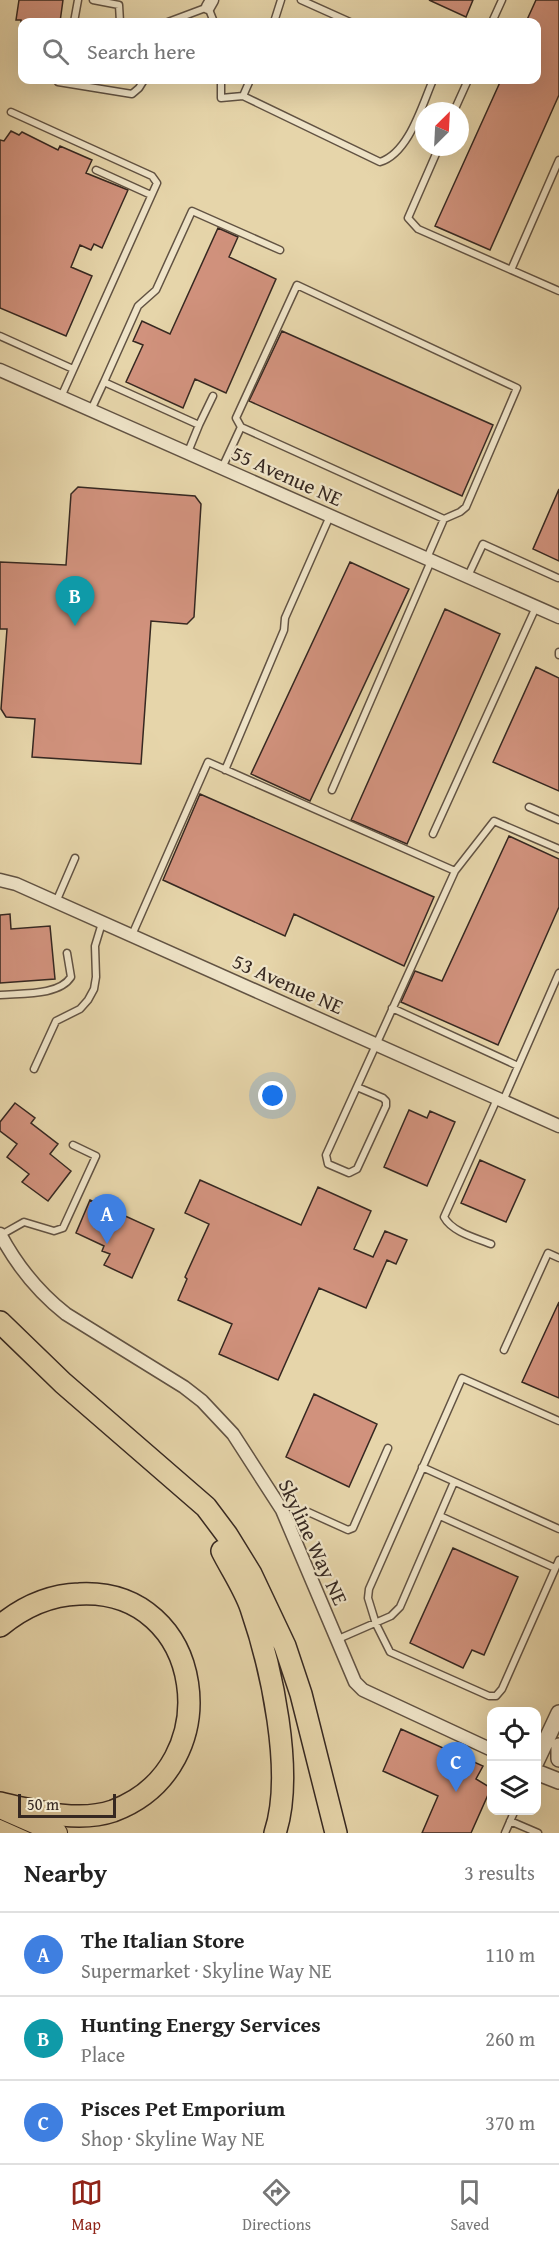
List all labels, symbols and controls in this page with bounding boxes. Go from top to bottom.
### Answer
search box [18,18,541,84]
icon: search [39,35,72,68]
text: Search here [87,35,196,67]
north arrow [415,102,469,156]
street label: 55 Avenue NE [227,437,348,514]
pin: B [56,576,94,626]
street label: 53 Avenue NE [228,945,349,1022]
your location [258,1081,287,1110]
pin: A [88,1194,126,1244]
street label: Skyline Way NE [271,1474,356,1610]
map controls [487,1707,541,1815]
button: locate [487,1707,541,1761]
pin: C [436,1742,476,1792]
button: layers [487,1761,541,1815]
scale bar [18,1791,116,1818]
text: 50 m [27,1792,59,1816]
text: Nearby [24,1853,107,1892]
text: 3 results [464,1858,535,1887]
text: The Italian Store [81,1924,245,1956]
text: A [37,1940,50,1969]
text: 110 m [485,1940,535,1969]
text: Supermarket · Skyline Way NE [81,1956,332,1985]
text: Hunting Energy Services [81,2008,321,2040]
text: B [37,2024,50,2053]
text: 260 m [485,2024,535,2053]
text: Place [81,2040,125,2069]
text: Pisces Pet Emporium [81,2092,285,2124]
text: C [38,2108,49,2137]
text: 370 m [485,2108,535,2137]
text: Shop · Skyline Way NE [81,2124,265,2153]
tab: Map [70,2176,103,2236]
tab: Directions [242,2176,311,2236]
tab: Saved [450,2176,489,2236]

